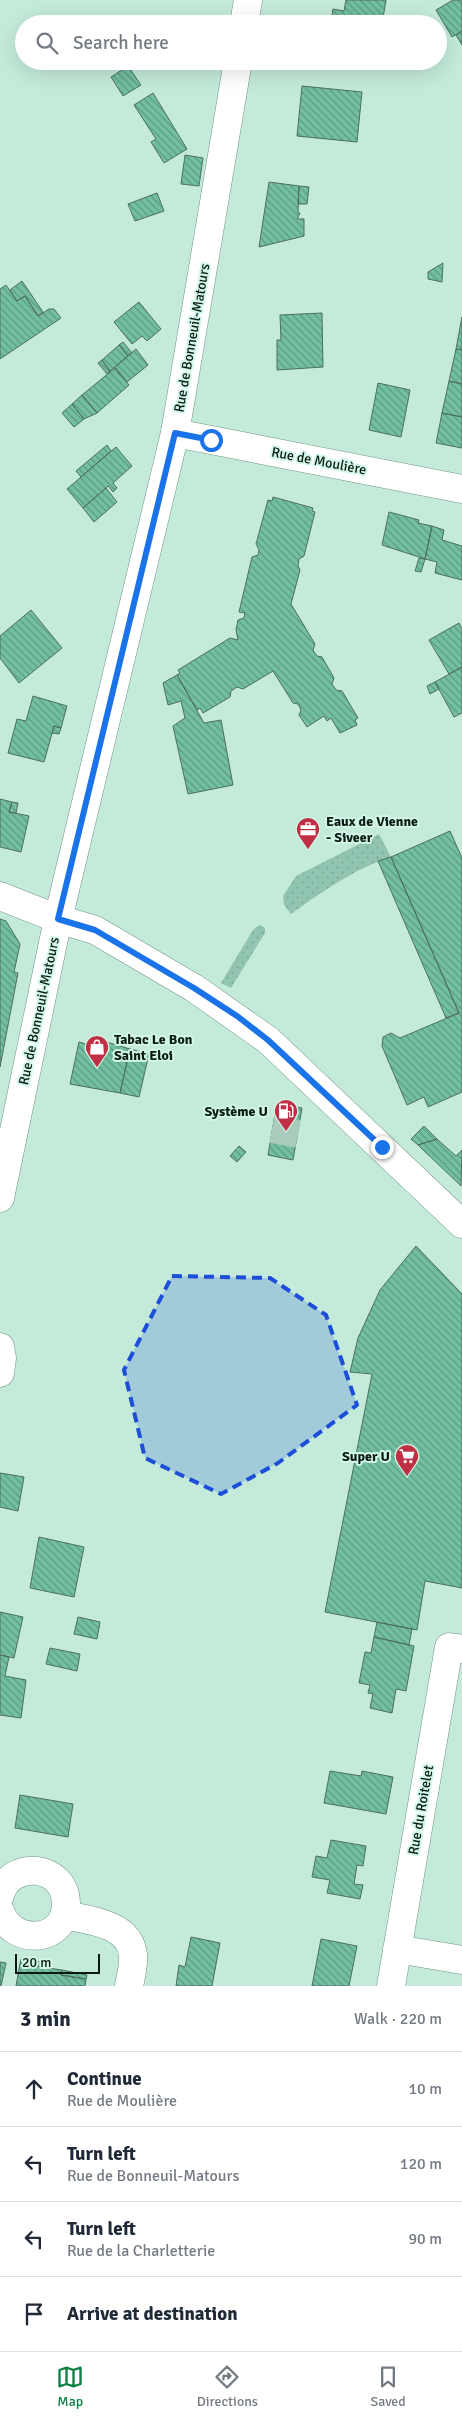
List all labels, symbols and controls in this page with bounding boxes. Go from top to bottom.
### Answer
search box [15,15,447,70]
icon: search [33,29,61,57]
text: Search here [73,31,169,55]
street label: Rue de Bonneuil-Matours [171,262,213,414]
route start [200,429,223,452]
street label: Rue de Moulière [270,443,368,479]
place label: Eaux de Vienne - Siveer [326,813,418,846]
office icon: Eaux de Vienne - Siveer [295,816,321,850]
street label: Rue de Bonneuil-Matours [15,935,63,1087]
place label: Tabac Le Bon Saint Eloi [114,1031,193,1064]
shop icon: Tabac Le Bon Saint Eloi [84,1034,110,1068]
fuel station icon: Système U [273,1098,299,1132]
place label: Système U [204,1103,268,1120]
route end [371,1136,394,1159]
supermarket icon: Super U [394,1443,420,1477]
place label: Super U [342,1448,390,1465]
street label: Rue du Roitelet [405,1764,437,1856]
scale bar [15,1951,100,1974]
text: 20 m [22,1954,51,1971]
text: 3 min [20,2006,71,2032]
text: Walk · 220 m [354,2009,442,2029]
text: Continue [67,2067,142,2091]
icon: ahead [20,2075,48,2103]
text: 10 m [408,2079,442,2099]
text: Rue de Moulière [67,2091,177,2111]
text: Turn left [67,2142,136,2166]
icon: left [20,2150,48,2178]
text: 120 m [400,2154,442,2174]
text: Rue de Bonneuil-Matours [67,2166,239,2186]
text: Turn left [67,2217,136,2241]
icon: left [20,2225,48,2253]
text: 90 m [408,2229,442,2249]
text: Rue de la Charletterie [67,2241,215,2261]
icon: arrive [20,2300,48,2328]
text: Arrive at destination [67,2302,238,2326]
tab: Map [56,2363,84,2410]
tab: Directions [197,2363,258,2410]
tab: Saved [370,2363,406,2410]

